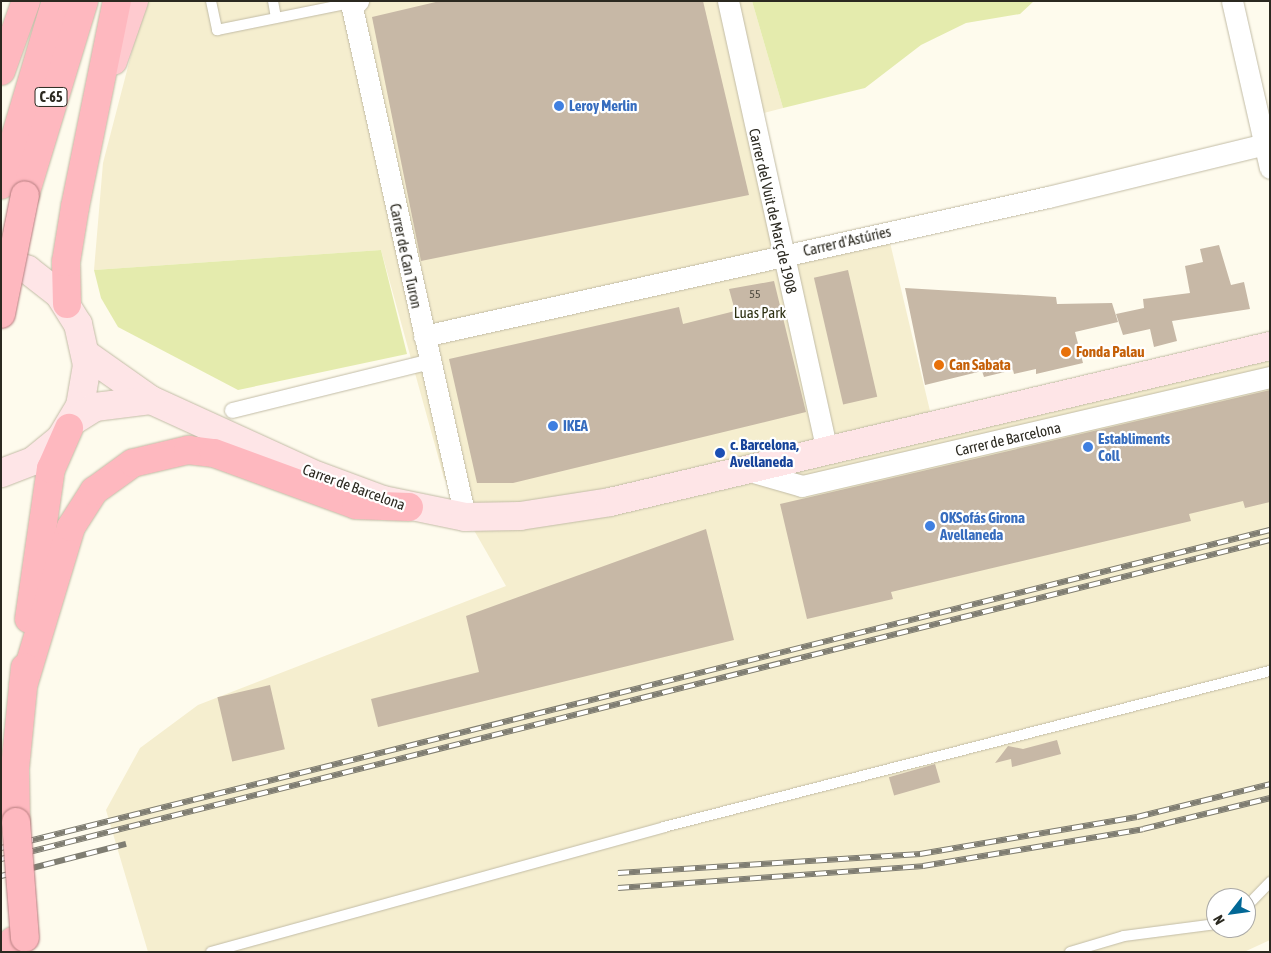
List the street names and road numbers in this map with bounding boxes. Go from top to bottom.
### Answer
road number: C-65 [34,85,68,108]
street label: Carrer del Vuit de Març de 1908 [745,127,801,295]
street label: Carrer de Can Turon [386,202,426,310]
street label: Carrer d'Astúries [801,222,893,260]
street label: Carrer de Barcelona [953,418,1063,460]
street label: Carrer de Barcelona [300,460,408,514]

